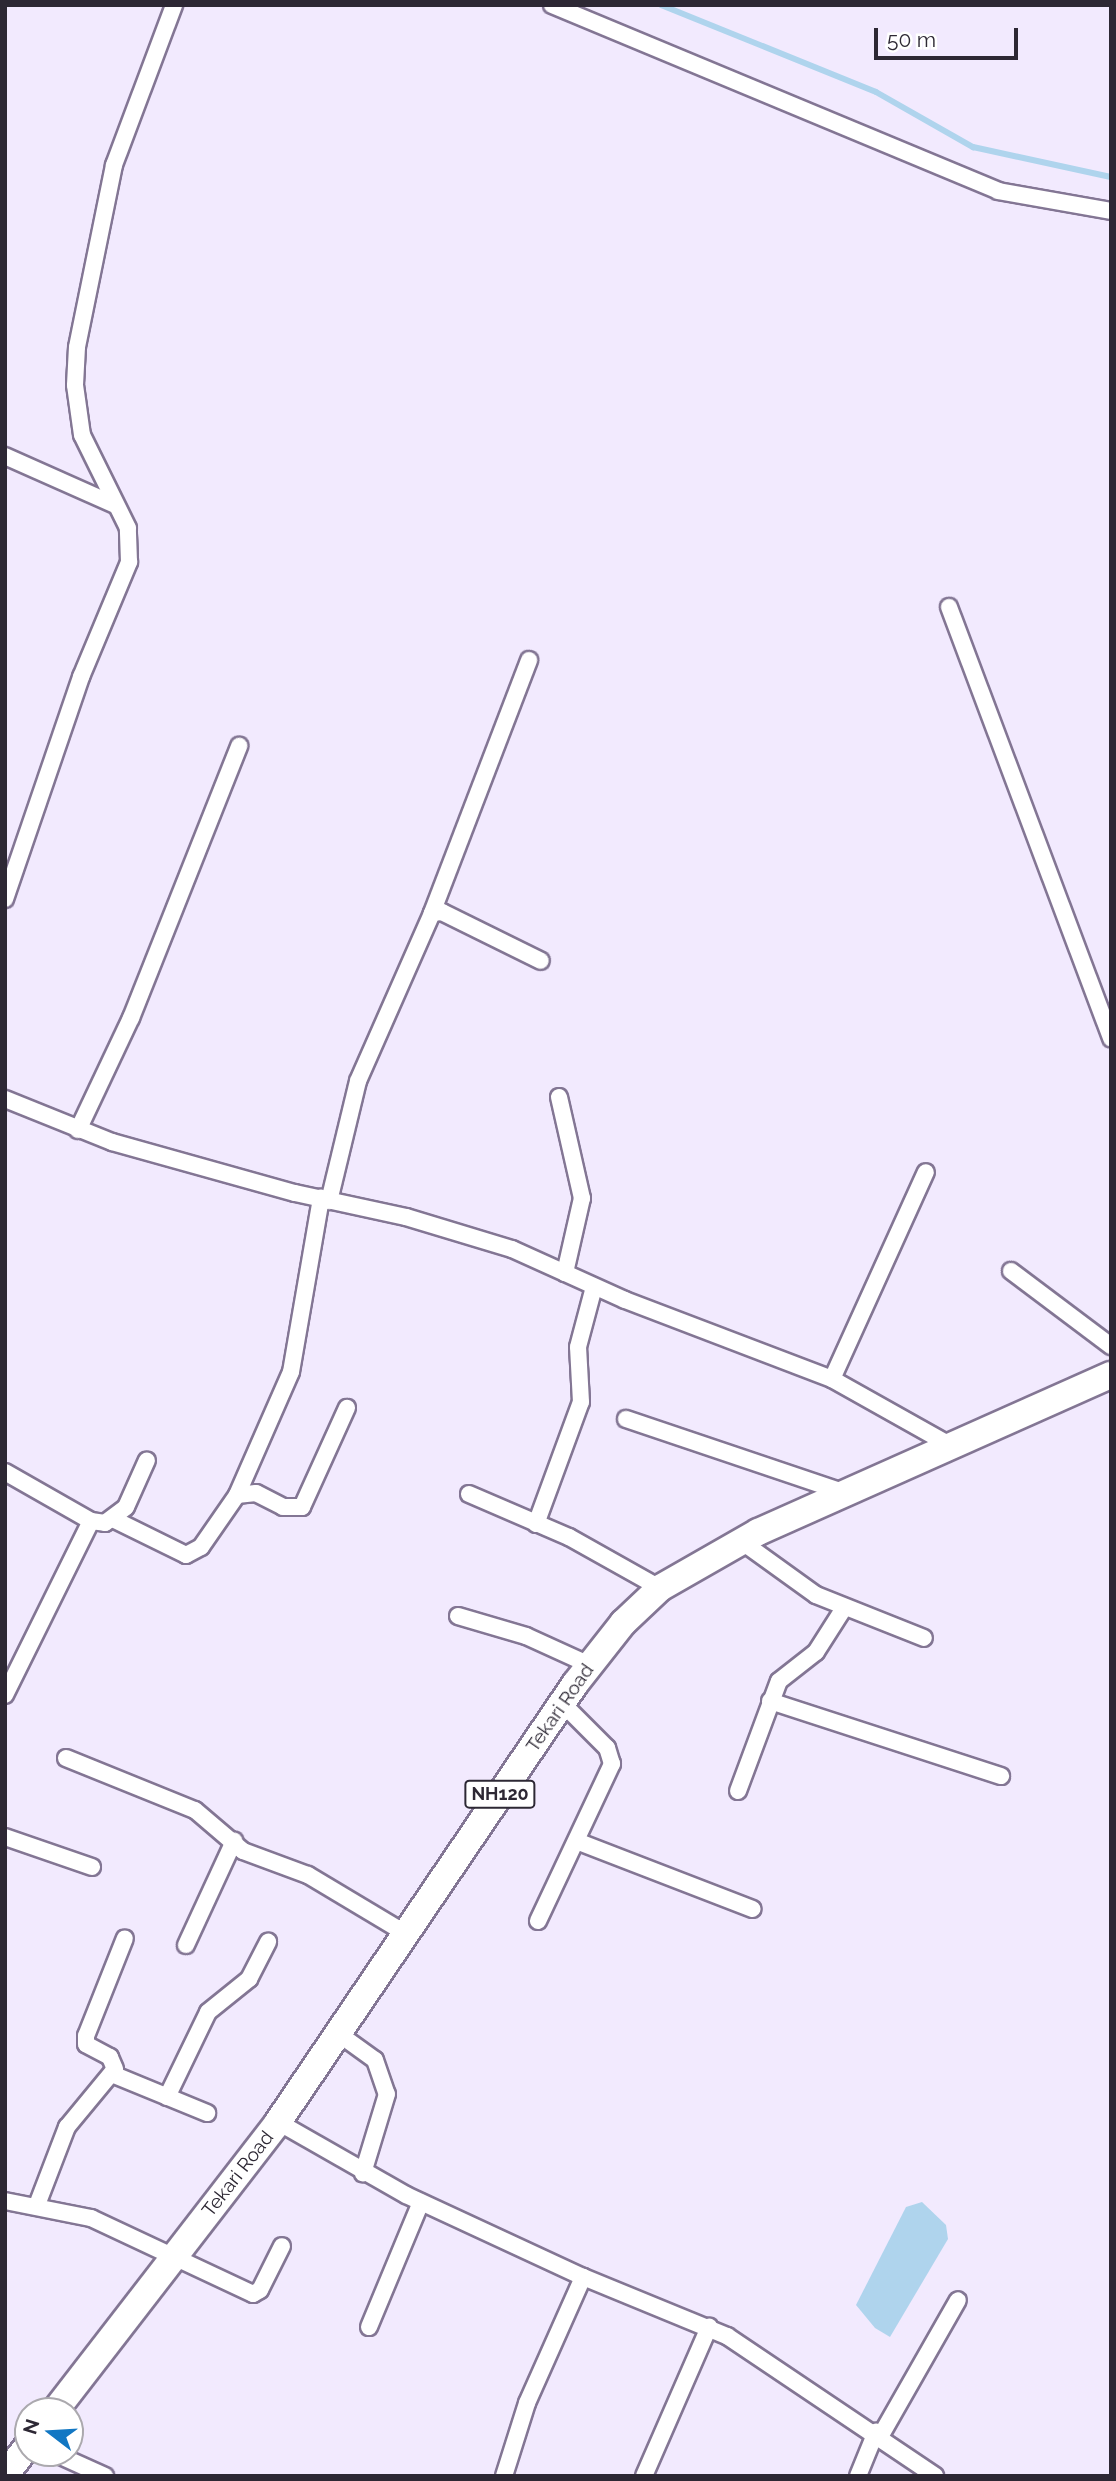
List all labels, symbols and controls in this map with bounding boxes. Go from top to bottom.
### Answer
scale bar [878,14,1021,58]
text: 50 m [887,27,936,52]
street label: Tekari Road [521,1660,599,1756]
road number: NH120 [463,1779,537,1808]
street label: Tekari Road [198,2127,278,2221]
north arrow [14,2397,84,2467]
text: N [18,2416,43,2437]

